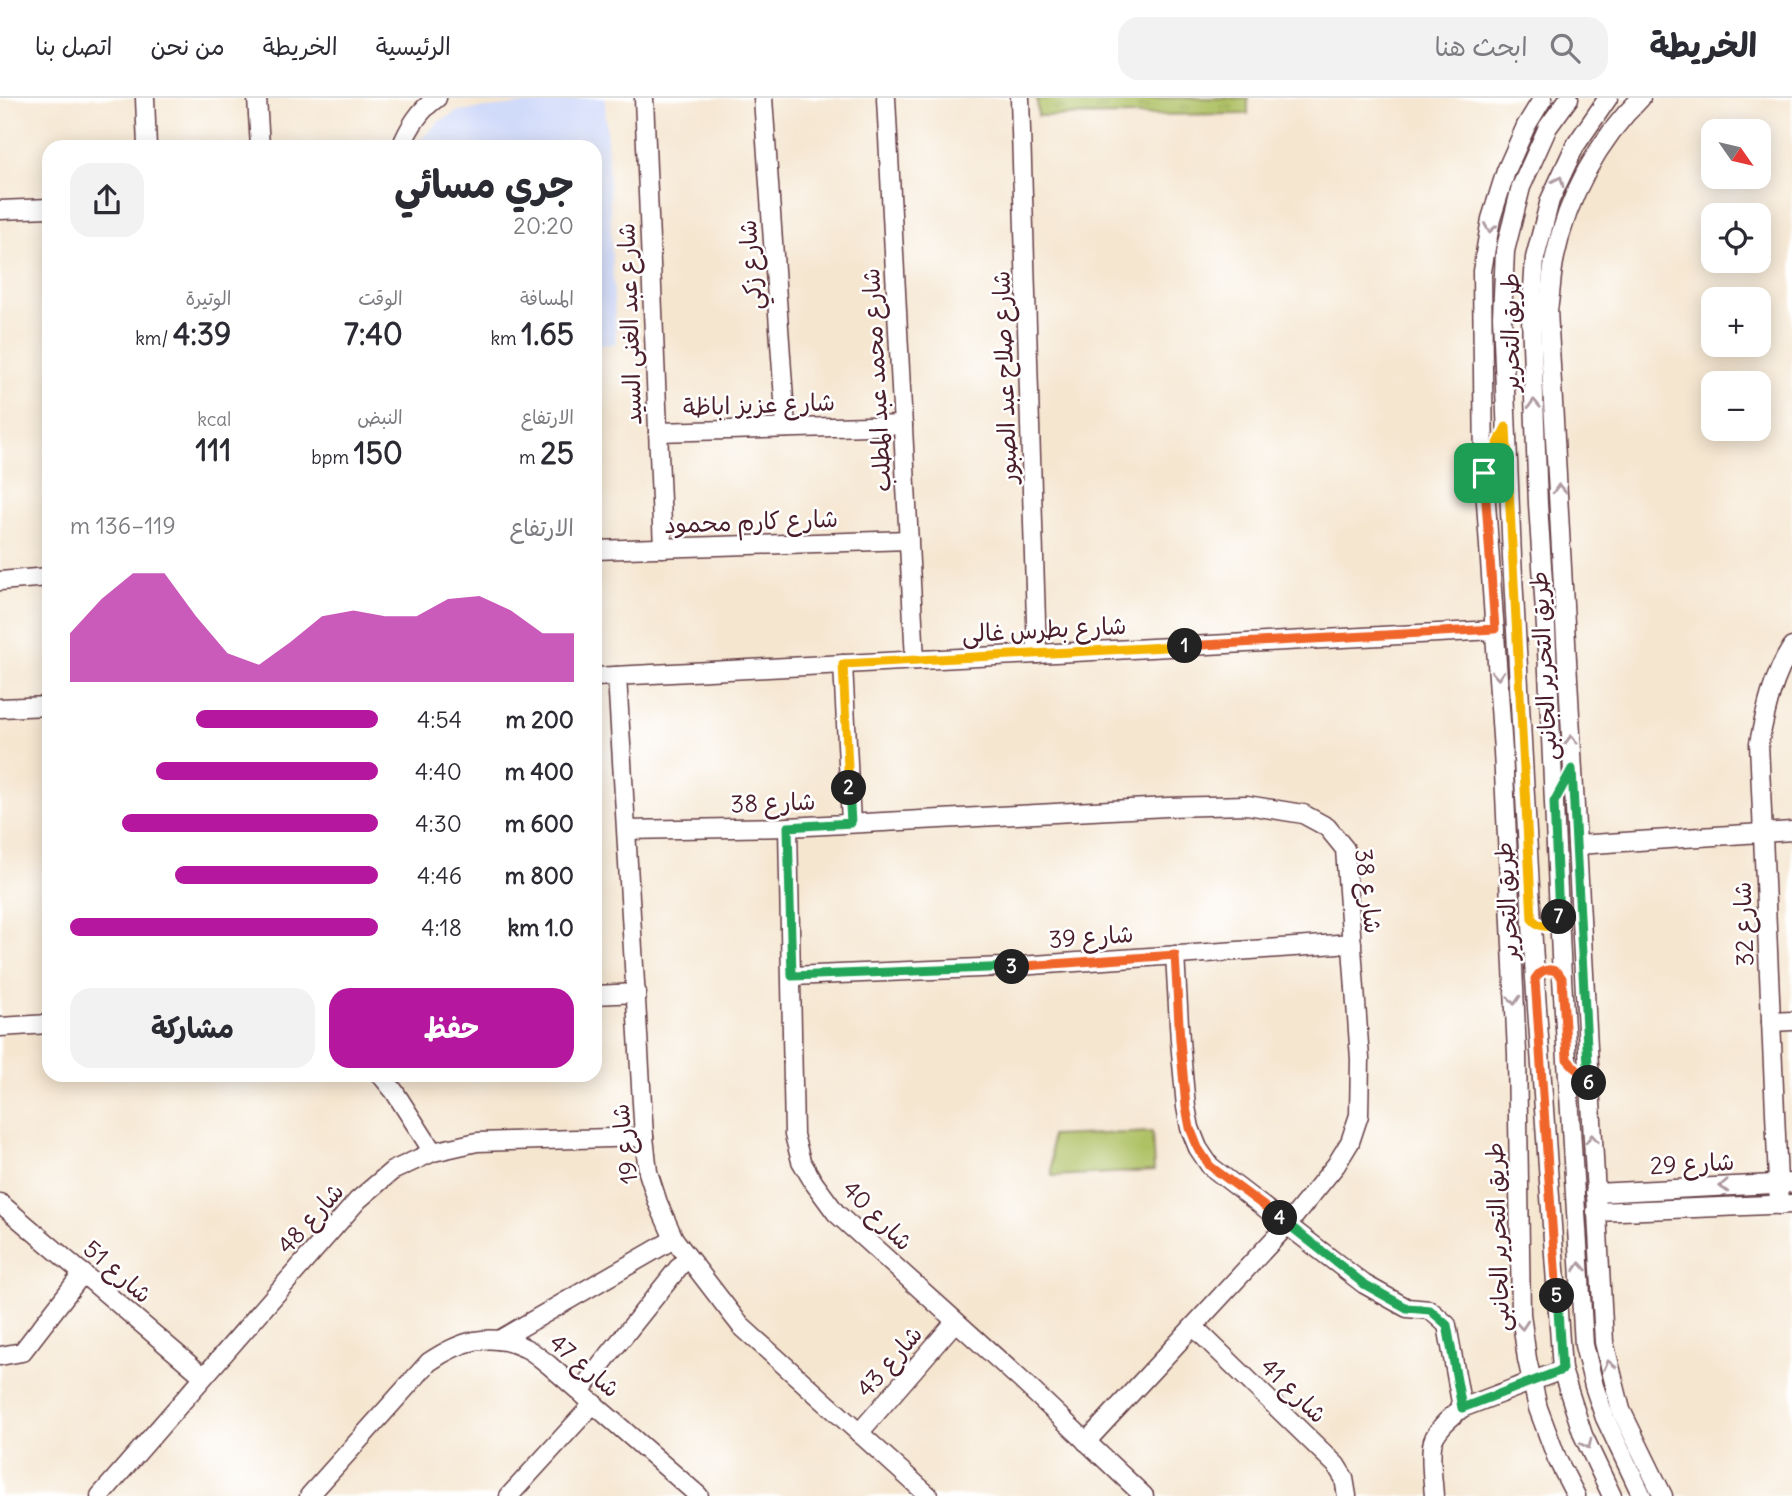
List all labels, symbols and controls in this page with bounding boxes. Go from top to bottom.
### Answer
search box [1118,17,1608,80]
text: الخريطة [1650,24,1757,66]
icon: search [1546,29,1584,67]
text: ابحث هنا [1434,30,1528,63]
text: اتصل بنا [35,31,113,61]
text: من نحن [151,31,225,61]
text: الخريطة [263,31,338,61]
text: الرئيسية [376,31,451,61]
north arrow [1701,119,1771,189]
map controls [1701,119,1771,441]
text: جري مسائي [394,161,574,208]
button: share [70,163,144,237]
one-way arrow [1551,176,1565,188]
button: locate [1701,203,1771,273]
text: 20:20 [513,211,574,240]
street label: شارع زكي [732,218,775,311]
street label: شارع عبد الغنى السيد [610,222,651,426]
one-way arrow [1483,222,1498,234]
street label: شارع محمد عبد المطلب [855,267,900,493]
street label: شارع صلاح عبد الصبور [985,270,1026,486]
street label: طريق التحرير [1495,273,1525,393]
text: الوتيرة [185,286,231,310]
text: الوقت [358,286,403,310]
text: المسافة [520,286,574,310]
button: + [1701,287,1771,357]
text: 4:39 [173,315,231,353]
text: 7:40 [344,315,403,353]
text: 1.65 [521,315,574,353]
text: /km [135,326,173,350]
text: km [490,326,521,350]
button: − [1701,371,1771,441]
street label: شارع عزيز اباظة [682,386,836,425]
one-way arrow [1527,398,1542,409]
text: النبض [357,405,403,429]
text: الارتفاع [521,405,574,429]
text: kcal [197,407,231,431]
text: 111 [196,431,231,469]
text: 150 [354,434,403,472]
text: 25 [540,434,574,472]
pin [1454,443,1514,503]
text: bpm [311,445,354,469]
text: m [519,445,540,469]
icon: arrive [1465,454,1503,492]
one-way arrow [1551,483,1566,494]
street label: شارع كارم محمود [664,503,839,543]
text: 119–136 m [70,511,176,540]
text: الارتفاع [510,513,574,542]
street label: طريق التحرير الجانبى [1523,570,1564,762]
street label: شارع بطرس غالى [961,610,1127,651]
pin: 1 [1168,628,1202,664]
text: 1 [1181,633,1188,657]
one-way arrow [1490,670,1505,681]
text: 4:54 [417,705,462,734]
text: 200 m [505,705,574,734]
one-way arrow [1563,735,1578,746]
text: 4:40 [415,757,462,786]
text: 400 m [505,757,574,786]
pin: 2 [832,770,866,806]
text: 2 [843,775,854,799]
street label: شارع 38 [730,786,816,821]
text: 4:30 [415,809,462,838]
text: 600 m [505,809,574,838]
street label: طريق التحرير [1488,841,1524,963]
street label: شارع 38 [1346,847,1389,935]
text: 4:46 [417,861,462,890]
text: 800 m [505,861,574,890]
street label: شارع 32 [1727,881,1762,967]
pin: 7 [1542,900,1576,934]
text: 7 [1554,904,1563,928]
text: 4:18 [421,913,462,942]
text: 1.0 km [508,913,574,942]
street label: شارع 39 [1048,918,1135,957]
pin: 3 [995,950,1030,984]
text: 3 [1006,954,1017,978]
button: مشاركة [70,988,315,1068]
button: حفظ [329,988,574,1068]
one-way arrow [1507,995,1522,1006]
pin: 6 [1572,1066,1606,1100]
text: 6 [1583,1070,1594,1094]
street label: شارع 19 [604,1102,647,1186]
one-way arrow [1585,1133,1600,1144]
street label: طريق التحرير الجانبى [1479,1142,1516,1332]
street label: شارع 29 [1649,1146,1735,1183]
street label: شارع 40 [834,1174,919,1259]
street label: شارع 48 [270,1176,352,1262]
one-way arrow [1718,1179,1729,1194]
pin: 4 [1262,1200,1298,1236]
text: 4 [1274,1205,1285,1229]
street label: شارع 51 [76,1233,158,1311]
one-way arrow [1572,1262,1587,1273]
pin: 5 [1540,1278,1574,1314]
text: 5 [1551,1283,1562,1307]
street label: شارع 43 [850,1319,931,1405]
one-way arrow [1514,1320,1529,1331]
street label: شارع 47 [542,1327,626,1405]
street label: شارع 41 [1252,1351,1333,1431]
one-way arrow [1603,1359,1618,1371]
one-way arrow [1579,1437,1593,1449]

